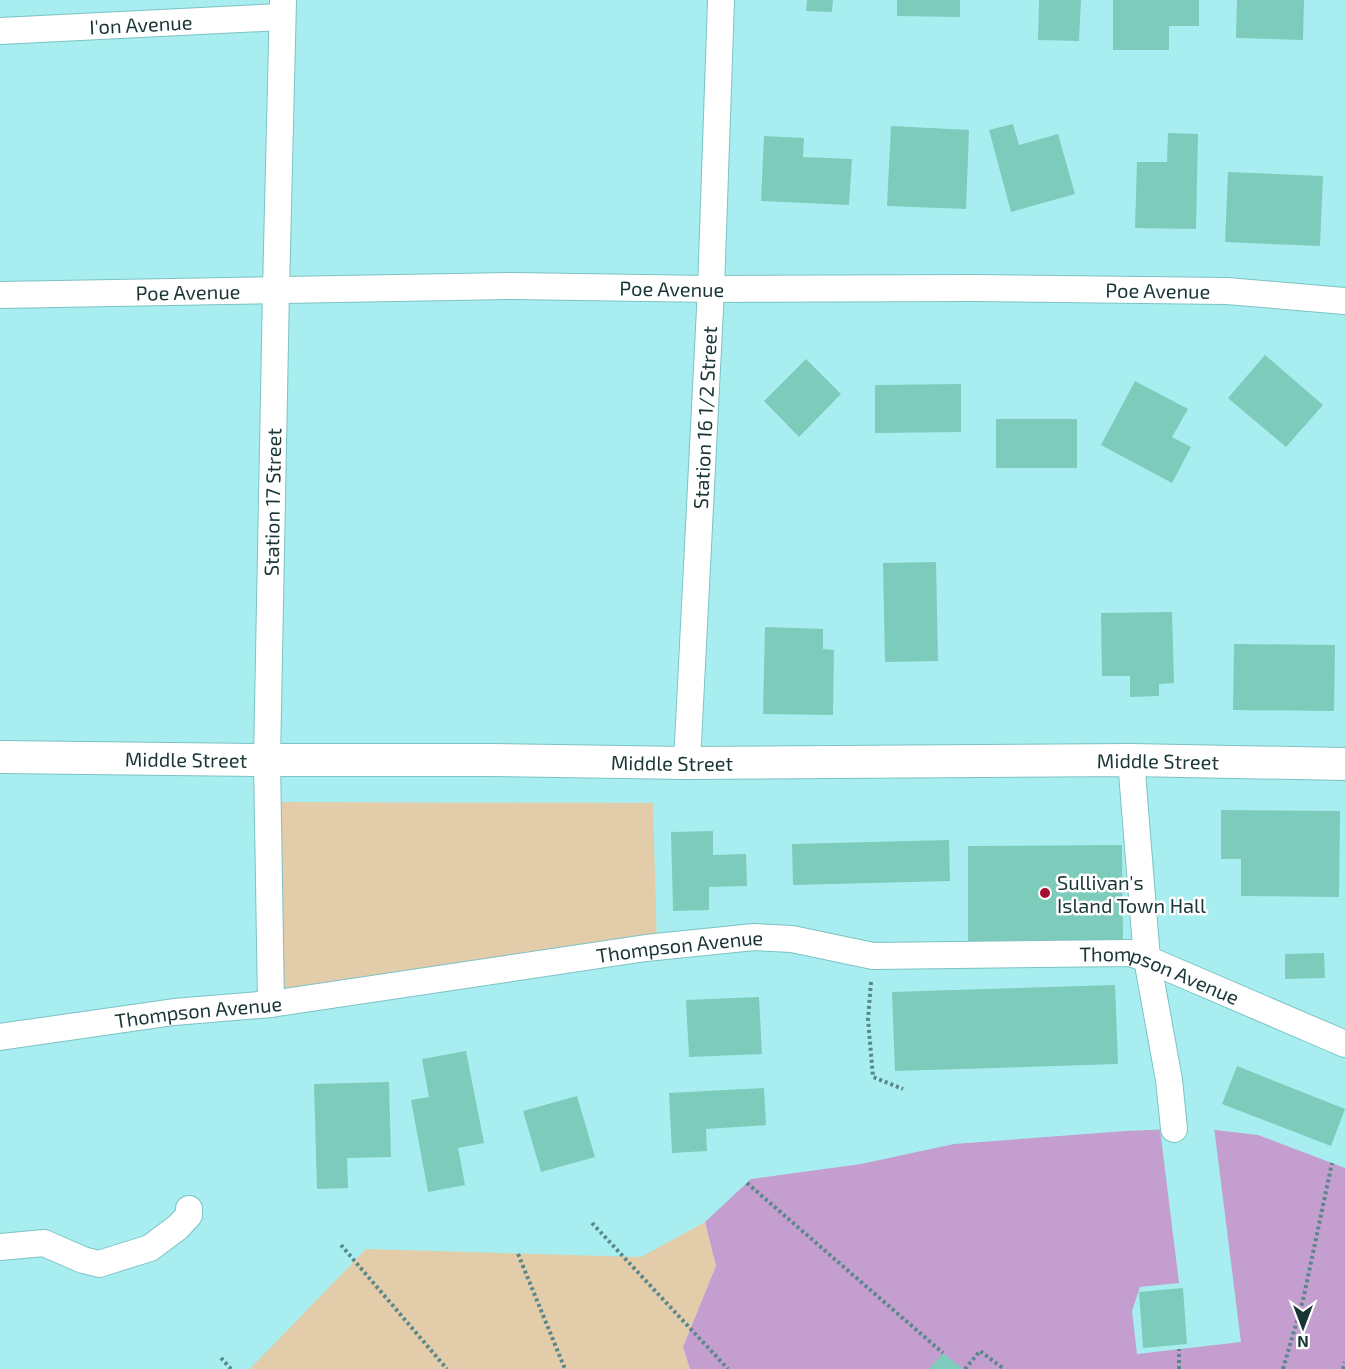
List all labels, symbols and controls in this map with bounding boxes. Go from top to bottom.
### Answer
street label: I'on Avenue [89,9,193,39]
street label: Poe Avenue [619,276,724,301]
street label: Poe Avenue [1105,278,1210,303]
street label: Poe Avenue [135,279,241,305]
street label: Station 16 1/2 Street [688,325,721,510]
street label: Station 17 Street [259,427,285,576]
street label: Middle Street [125,746,248,772]
street label: Middle Street [1097,748,1220,774]
street label: Middle Street [611,750,734,775]
place label: Sullivan's Island Town Hall [1057,870,1206,917]
marker: Sullivan's Island Town Hall [1038,886,1052,900]
street label: Thompson Avenue [595,925,764,967]
street label: Thompson Avenue [1079,941,1243,1009]
street label: Thompson Avenue [113,991,284,1032]
north arrow [1273,1297,1333,1357]
text: N [1297,1333,1309,1352]

